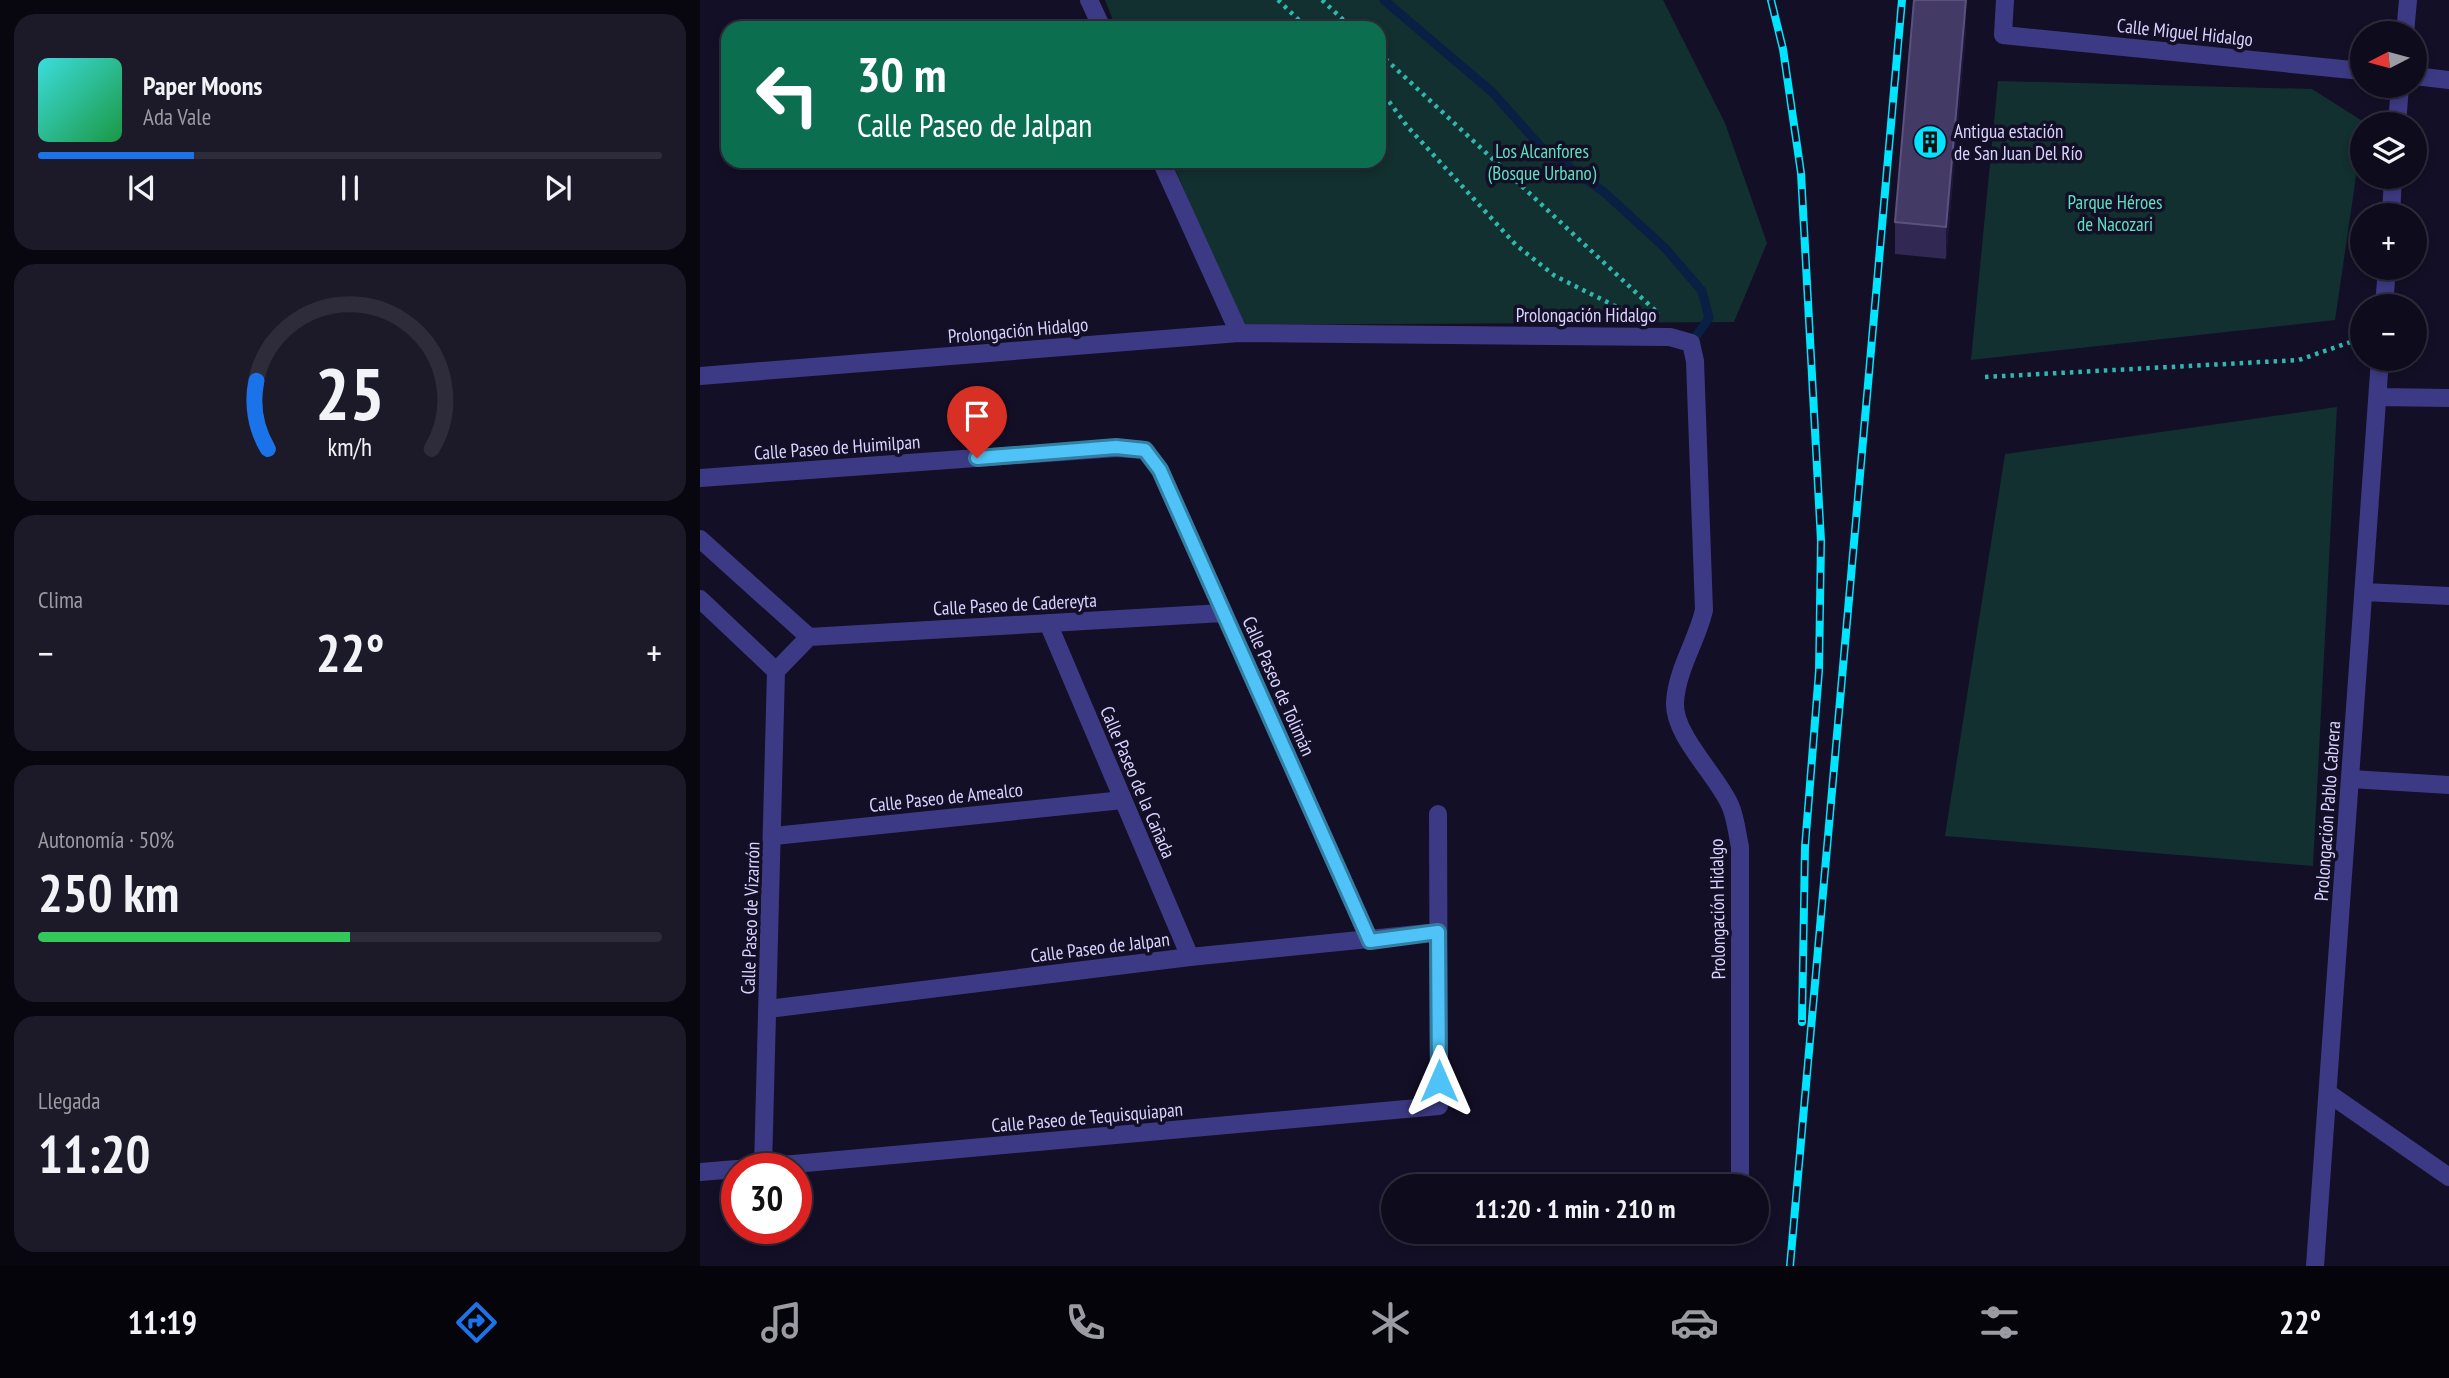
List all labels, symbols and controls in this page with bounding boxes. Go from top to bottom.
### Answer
street label: Calle Miguel Hidalgo [2116,13,2254,51]
north arrow [2350,21,2427,98]
map controls [2350,21,2427,371]
text: 30 m [857,42,946,106]
icon: left [742,49,833,140]
text: Paper Moons [143,69,262,102]
text: Ada Vale [143,102,211,131]
text: Calle Paseo de Jalpan [857,104,1092,146]
button: layers [2350,112,2427,189]
place label: Antigua estación de San Juan Del Río [1954,119,2083,165]
building icon: Antigua estación de San Juan Del Río [1911,123,1949,161]
park label: Los Alcanfores (Bosque Urbano) [1488,139,1597,185]
icon: previous [123,169,161,207]
icon: pause [331,169,369,207]
icon: next [539,169,577,207]
park label: Parque Héroes de Nacozari [2068,190,2162,236]
button: + [2350,203,2427,280]
button: − [2350,294,2427,371]
street label: Prolongación Hidalgo [1516,303,1656,327]
street label: Prolongación Hidalgo [947,312,1089,348]
text: 25 [315,345,385,439]
pin [947,386,1007,458]
icon: arrive [958,397,996,435]
street label: Calle Paseo de Huimilpan [753,429,921,465]
text: km/h [328,430,372,462]
text: Clima [38,585,83,614]
street label: Calle Paseo de Cadereyta [933,588,1097,620]
street label: Calle Paseo de Tolimán [1238,613,1320,759]
text: 22° [316,619,384,686]
text: − [38,628,54,677]
text: + [646,628,662,677]
street label: Calle Paseo de la Cañada [1095,702,1181,862]
street label: Prolongación Pablo Cabrera [2309,720,2345,902]
street label: Calle Paseo de Amealco [868,777,1024,817]
text: Autonomía · 50% [38,825,174,854]
street label: Prolongación Hidalgo [1704,838,1730,980]
street label: Calle Paseo de Vizarrón [735,841,765,995]
text: 250 km [38,859,179,926]
street label: Calle Paseo de Jalpan [1029,927,1171,967]
position arrow [1402,1044,1476,1118]
text: Llegada [38,1086,101,1115]
street label: Calle Paseo de Tequisquiapan [990,1097,1184,1137]
text: 11:20 [38,1120,150,1187]
speed limit sign: 30 [721,1153,812,1244]
text: 11:20 · 1 min · 210 m [1475,1192,1675,1225]
icon: directions [452,1298,501,1347]
icon: music [757,1298,806,1347]
icon: phone [1061,1298,1110,1347]
icon: climate [1366,1298,1415,1347]
icon: car [1670,1298,1719,1347]
icon: filters [1975,1298,2024,1347]
text: 11:19 [128,1301,197,1343]
text: 22° [2279,1301,2321,1343]

